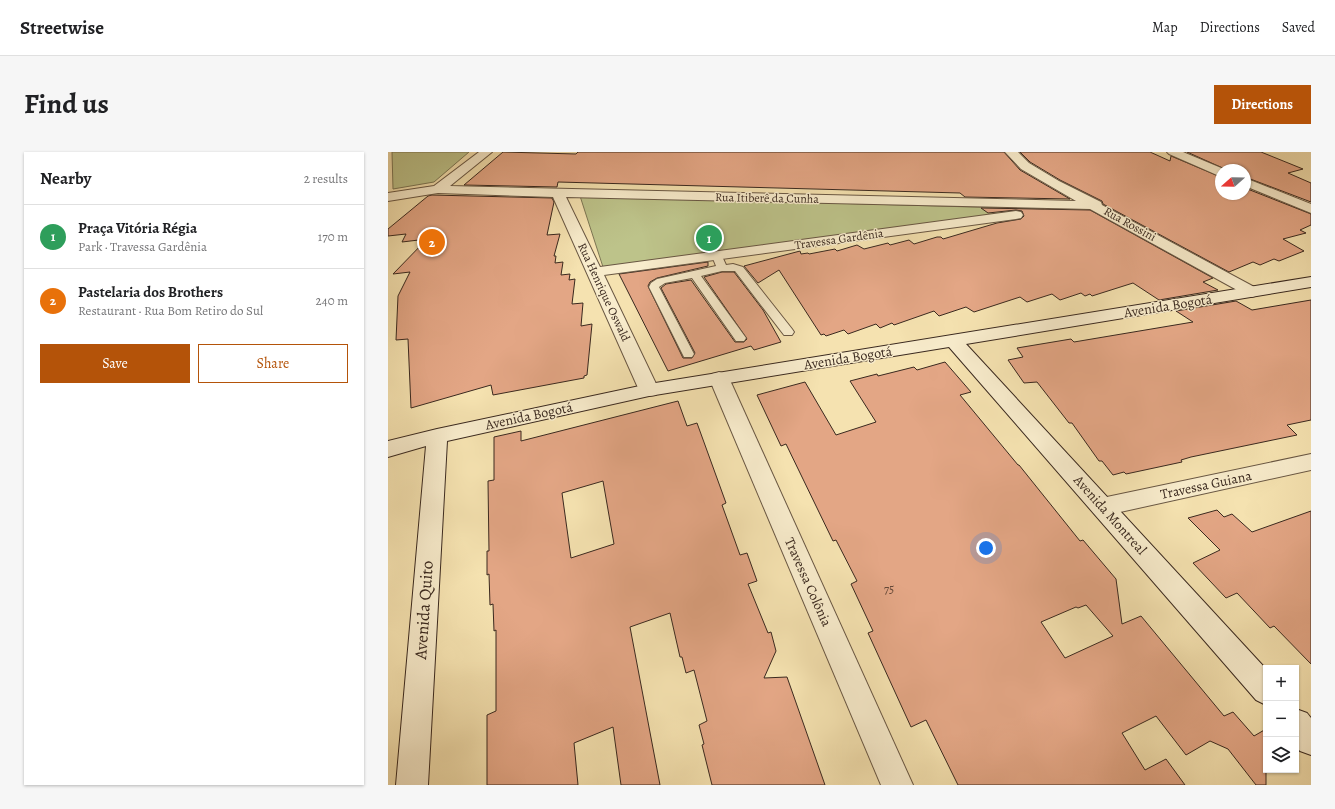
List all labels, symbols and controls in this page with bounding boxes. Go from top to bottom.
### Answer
text: Streetwise [20,15,104,41]
text: Map [1152,18,1178,37]
text: Directions [1200,18,1260,37]
text: Saved [1282,18,1315,37]
text: Find us [24,85,109,123]
button: Directions [1214,85,1311,124]
north arrow [1215,164,1251,200]
text: Nearby [40,167,91,190]
text: 2 results [304,170,348,187]
street label: Rua Itiberê da Cunha [715,189,819,207]
street label: Rua Rossini [1101,203,1159,245]
text: Praça Vitória Régia [78,218,197,238]
pin: 1 [696,223,722,253]
street label: Travessa Gardênia [794,225,885,253]
pin: 2 [419,227,445,257]
text: 1 [51,228,55,245]
text: 170 m [318,228,348,245]
text: Park · Travessa Gardênia [78,238,207,255]
street label: Rua Henrique Oswald [574,240,634,344]
text: Pastelaria dos Brothers [78,282,223,302]
street label: Avenida Bogotá [1122,290,1214,322]
text: 2 [50,292,56,309]
text: 240 m [316,292,348,309]
text: Restaurant · Rua Bom Retiro do Sul [78,302,263,319]
street label: Avenida Bogotá [802,342,894,374]
button: Save [40,344,190,383]
button: Share [198,344,348,383]
street label: Avenida Bogotá [483,397,575,435]
street label: Travessa Guiana [1159,466,1254,504]
street label: Avenida Montreal [1069,470,1151,559]
street label: Travessa Colônia [780,534,836,630]
your location [976,538,996,558]
street label: Avenida Quito [409,560,439,661]
house number: 75 [884,581,894,597]
map controls [1263,665,1299,773]
button: + [1263,665,1299,701]
button: − [1263,701,1299,737]
button: layers [1263,737,1299,773]

